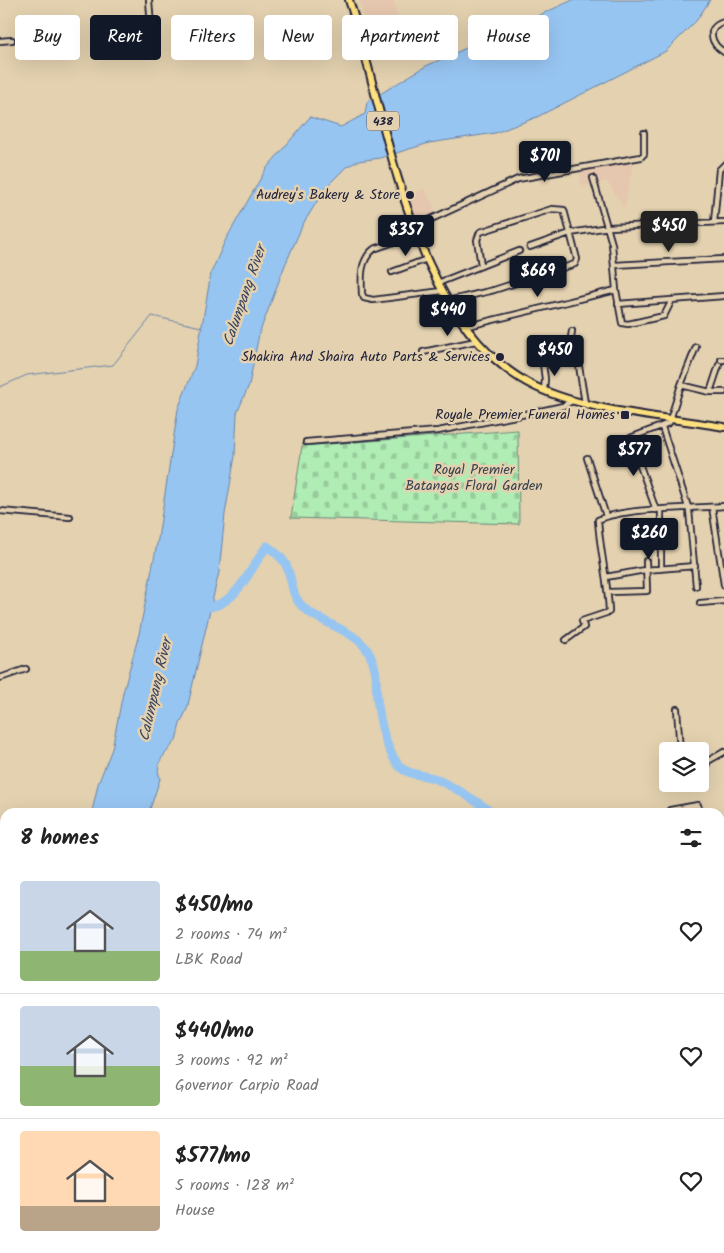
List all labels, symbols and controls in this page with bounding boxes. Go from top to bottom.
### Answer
chip: Buy [15,15,80,60]
chip: Rent [90,15,161,60]
chip: Filters [171,15,254,60]
chip: New [264,15,332,60]
chip: Apartment [342,15,458,60]
chip: House [468,15,549,60]
road number: 438 [367,112,399,130]
pin: $701 [515,140,575,183]
text: $701 [530,144,560,169]
place label: Audrey's Bakery & Store [256,184,401,206]
marker: Audrey's Bakery & Store [404,189,416,201]
pin: $450 [639,210,699,253]
pin: $357 [376,214,436,257]
text: $450 [652,214,686,239]
text: $357 [389,218,423,243]
water label: Calumpang River [217,240,274,349]
pin: $669 [508,256,568,298]
text: $669 [521,259,555,284]
pin: $440 [418,294,478,337]
text: $440 [430,298,466,323]
pin: $450 [525,334,585,377]
text: $450 [538,338,572,363]
place label: Shakira And Shaira Auto Parts & Services [242,346,490,368]
marker: Shakira And Shaira Auto Parts & Services [494,351,506,363]
place label: Royale Premier Funeral Homes [435,404,615,426]
marker: Royale Premier Funeral Homes [619,409,631,421]
pin: $577 [604,434,664,477]
text: $577 [618,438,650,463]
park label: Royal Premier Batangas Floral Garden [405,459,543,497]
pin: $260 [619,518,679,560]
text: $260 [631,521,667,546]
water label: Calumpang River [133,633,180,744]
map controls [659,742,709,792]
button: layers [659,742,709,792]
text: 8 homes [20,822,99,855]
icon: filters [677,824,705,852]
text: $450/mo [175,889,253,922]
icon: home [60,901,120,961]
icon: heart [677,917,705,945]
text: 2 rooms · 74 m² [175,922,287,947]
text: LBK Road [175,947,242,972]
text: $440/mo [175,1015,254,1048]
icon: home [60,1026,120,1086]
icon: heart [677,1042,705,1070]
text: 3 rooms · 92 m² [175,1048,288,1073]
text: Governor Carpio Road [175,1073,318,1098]
text: $577/mo [175,1140,251,1173]
icon: home [60,1151,120,1211]
icon: heart [677,1167,705,1195]
text: 5 rooms · 128 m² [175,1173,294,1198]
text: House [175,1198,215,1223]

